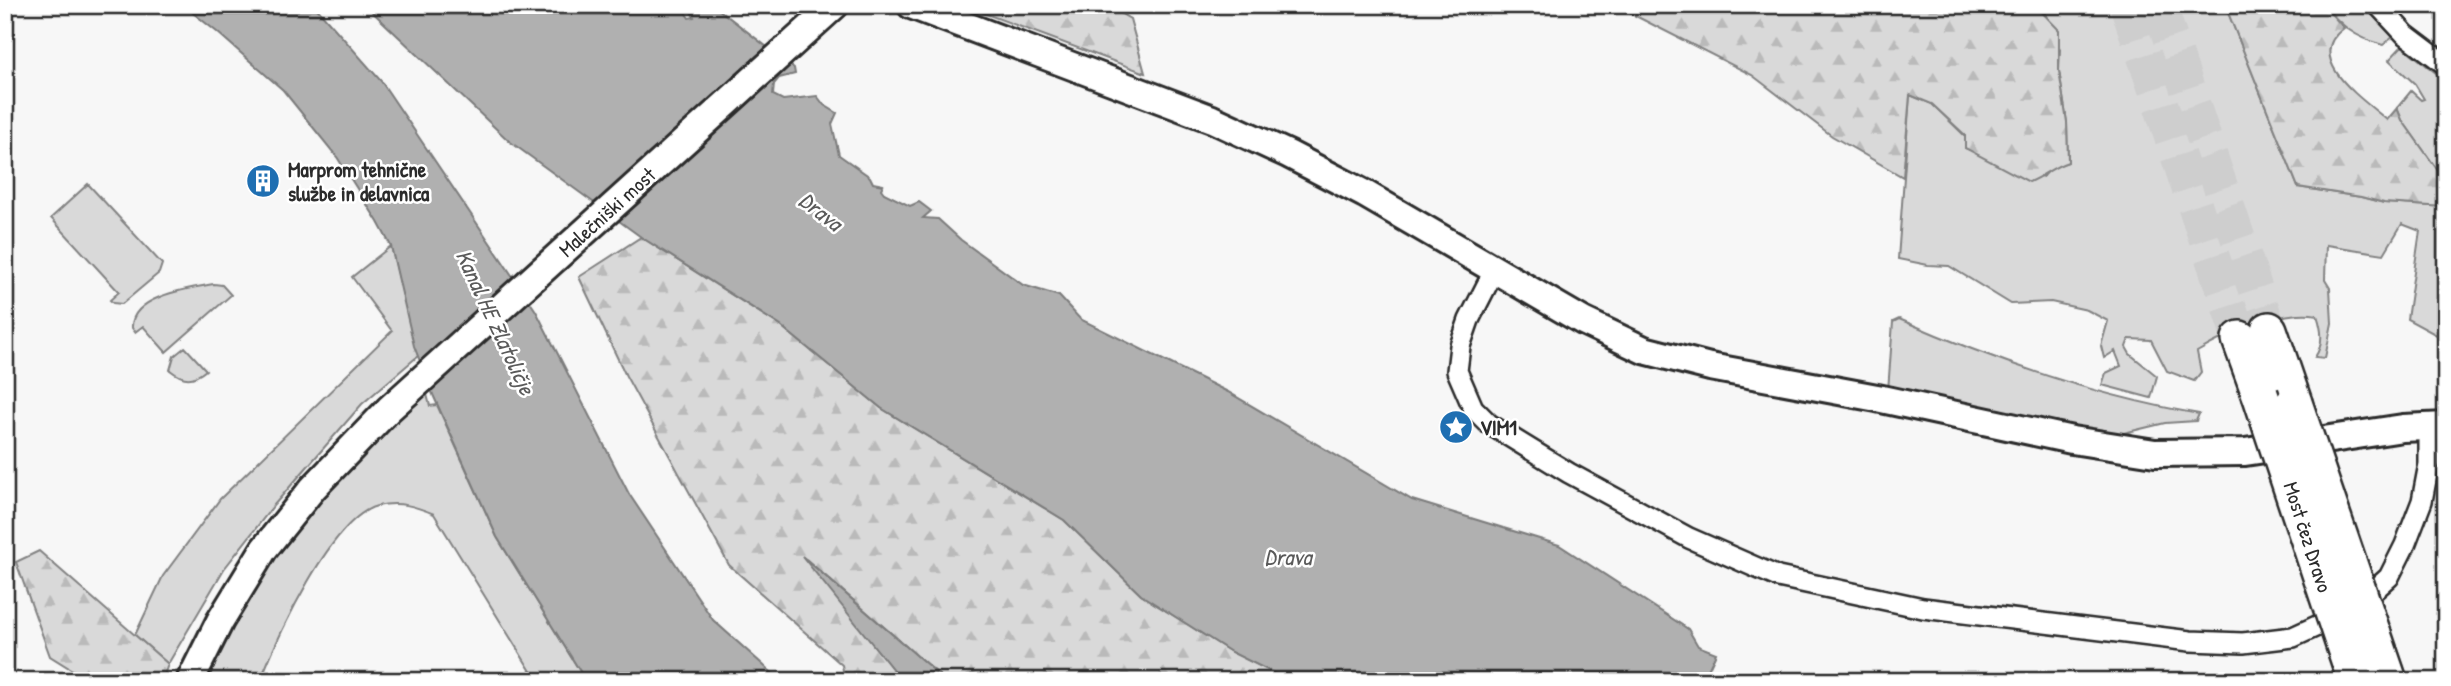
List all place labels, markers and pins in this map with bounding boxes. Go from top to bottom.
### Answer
place label: Marprom tehnične službe in delavnica [288,155,430,208]
building icon: Marprom tehnične službe in delavnica [244,162,282,200]
place icon: VIM1 [1437,408,1475,446]
place label: VIM1 [1480,413,1517,442]

